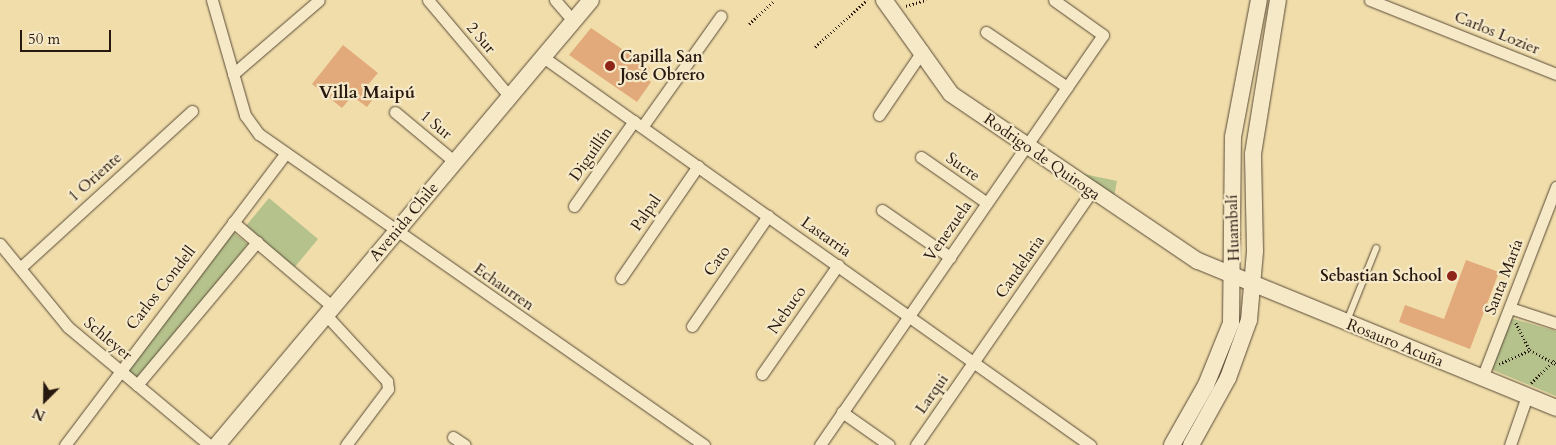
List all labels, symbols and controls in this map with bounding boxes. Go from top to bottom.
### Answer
street label: Carlos Lozier [1451,7,1543,59]
street label: 2 Sur [462,18,500,58]
scale bar [22,20,114,52]
text: 50 m [28,29,60,49]
place label: Capilla San José Obrero [620,47,705,85]
marker: Capilla San José Obrero [604,60,616,72]
district label: Villa Maipú [319,82,415,104]
street label: 1 Sur [416,106,456,144]
street label: Rodrigo de Quiroga [980,110,1104,204]
street label: Diguillín [566,123,616,185]
street label: 1 Oriente [64,148,126,206]
street label: Sucre [942,148,984,186]
street label: Avenida Chile [365,179,443,265]
street label: Palpal [627,191,665,235]
street label: Huambalí [1222,194,1244,262]
street label: Venezuela [920,197,976,265]
street label: Lastarria [797,213,855,261]
street label: Candelaria [991,232,1049,302]
street label: Santa María [1481,236,1527,318]
street label: Carlos Condell [122,242,200,334]
street label: Cato [700,242,734,280]
street label: Echaurren [470,259,538,315]
place label: Sebastian School [1320,266,1442,286]
marker: Sebastian School [1446,270,1458,282]
street label: Nebuco [764,282,810,338]
street label: Schleyer [80,313,136,365]
street label: Rosauro Acuña [1344,315,1446,371]
street label: Larqui [911,370,953,418]
north arrow [20,375,70,425]
text: N [30,403,48,425]

